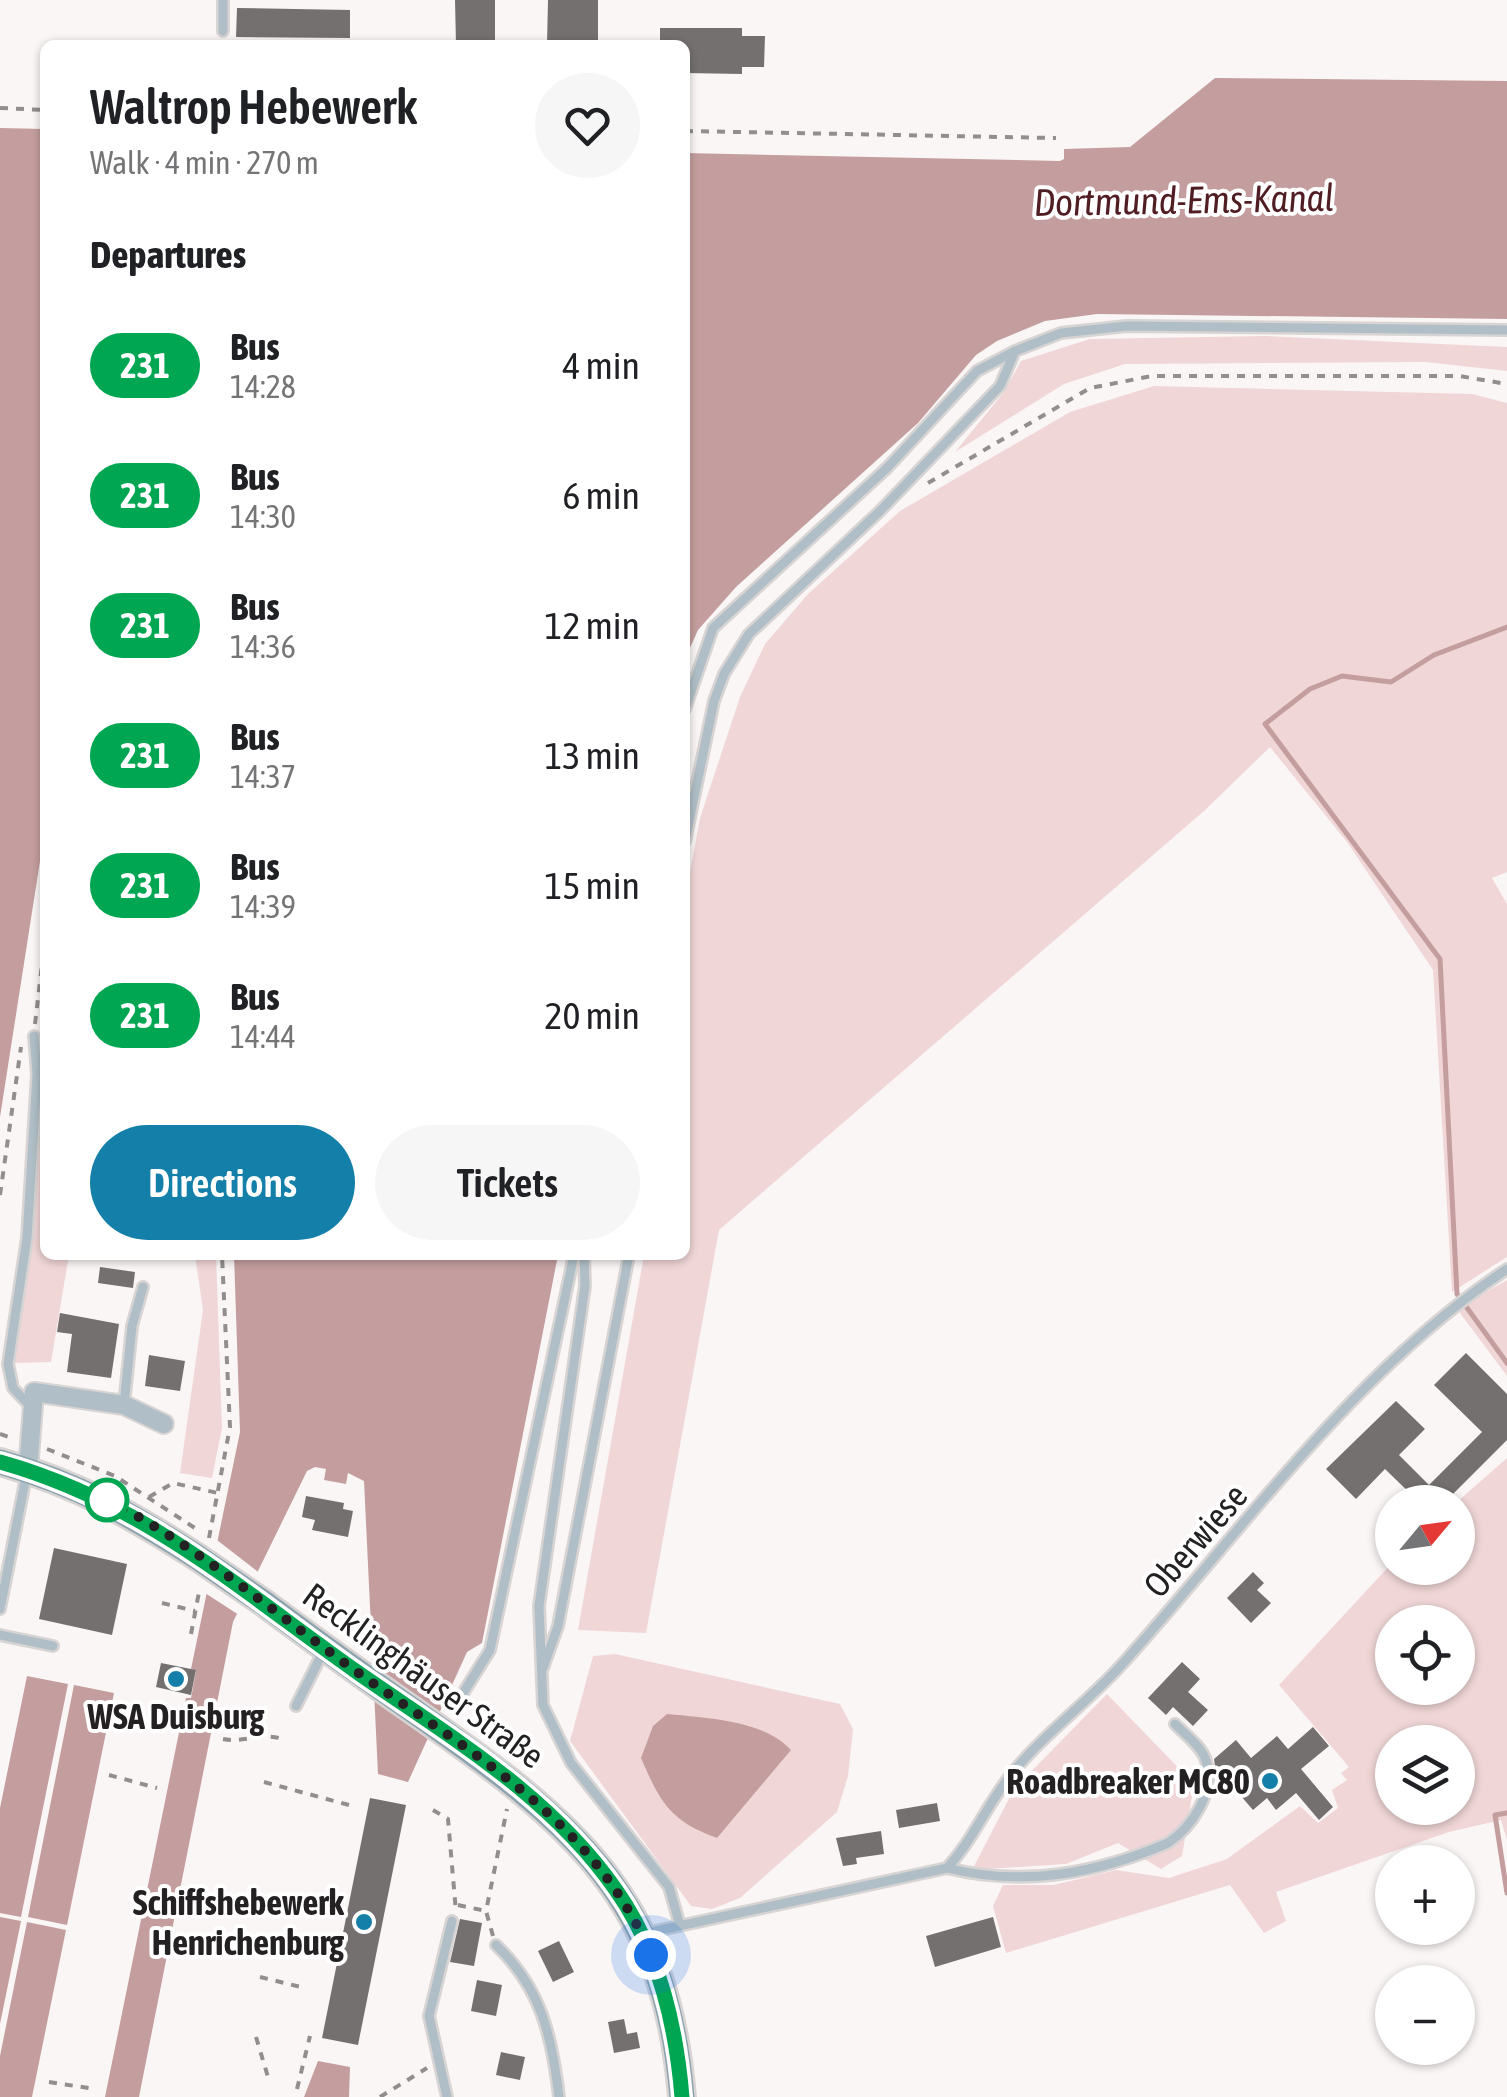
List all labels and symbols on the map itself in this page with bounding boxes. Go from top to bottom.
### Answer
water label: Dortmund-Ems-Kanal [1033,176,1335,224]
street label: Oberwiese [1135,1475,1255,1605]
unlabelled marker [86,1479,128,1521]
north arrow [1375,1485,1475,1585]
street label: Recklinghäuser Straße [296,1574,552,1776]
marker: WSA Duisburg [165,1668,187,1690]
place label: WSA Duisburg [87,1696,265,1736]
place label: Roadbreaker MC80 [1006,1761,1250,1801]
marker: Roadbreaker MC80 [1259,1770,1281,1792]
place label: Schiffshebewerk Henrichenburg [133,1882,345,1962]
marker: Schiffshebewerk Henrichenburg [353,1911,375,1933]
your location [626,1930,676,1980]

